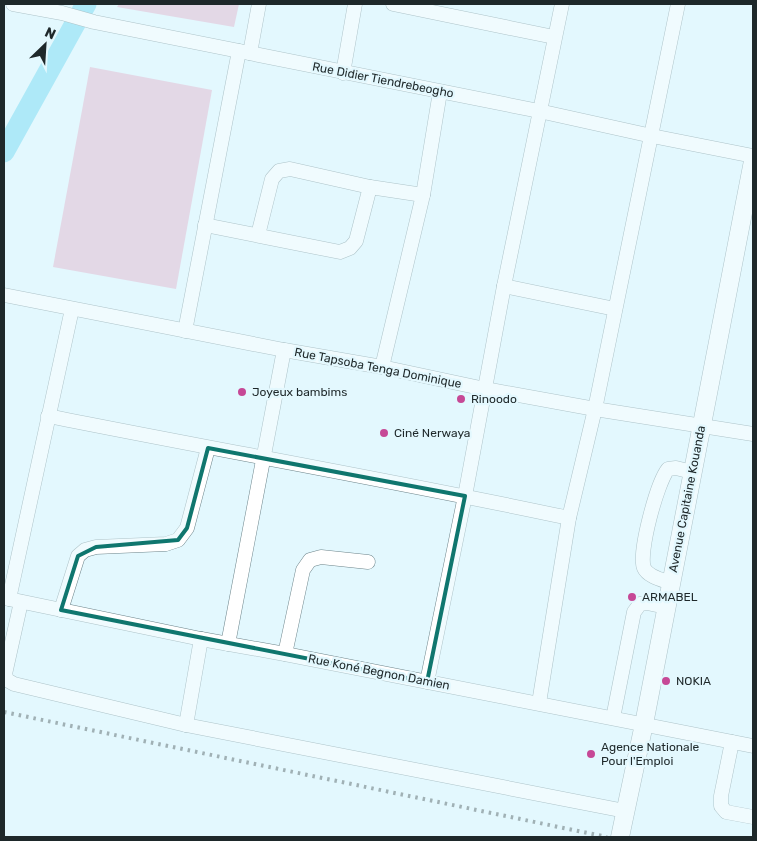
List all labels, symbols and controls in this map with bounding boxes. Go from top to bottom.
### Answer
north arrow [20,20,70,70]
text: N [42,24,58,44]
street label: Rue Didier Tiendrebeogho [311,59,455,101]
street label: Rue Tapsoba Tenga Dominique [293,345,463,391]
place label: Joyeux bambims [252,385,347,399]
marker: Joyeux bambims [236,386,248,398]
place label: Rinoodo [471,392,517,406]
marker: Rinoodo [455,393,467,405]
street label: Avenue Capitaine Kouanda [666,424,708,574]
place label: Ciné Nerwaya [394,426,470,440]
marker: Ciné Nerwaya [378,427,390,439]
place label: ARMABEL [642,590,698,604]
marker: ARMABEL [626,591,638,603]
street label: Rue Koné Begnon Damien [307,651,451,693]
place label: NOKIA [676,674,711,688]
marker: NOKIA [660,675,672,687]
place label: Agence Nationale Pour l'Emploi [601,740,700,768]
marker: Agence Nationale Pour l'Emploi [585,748,597,760]

